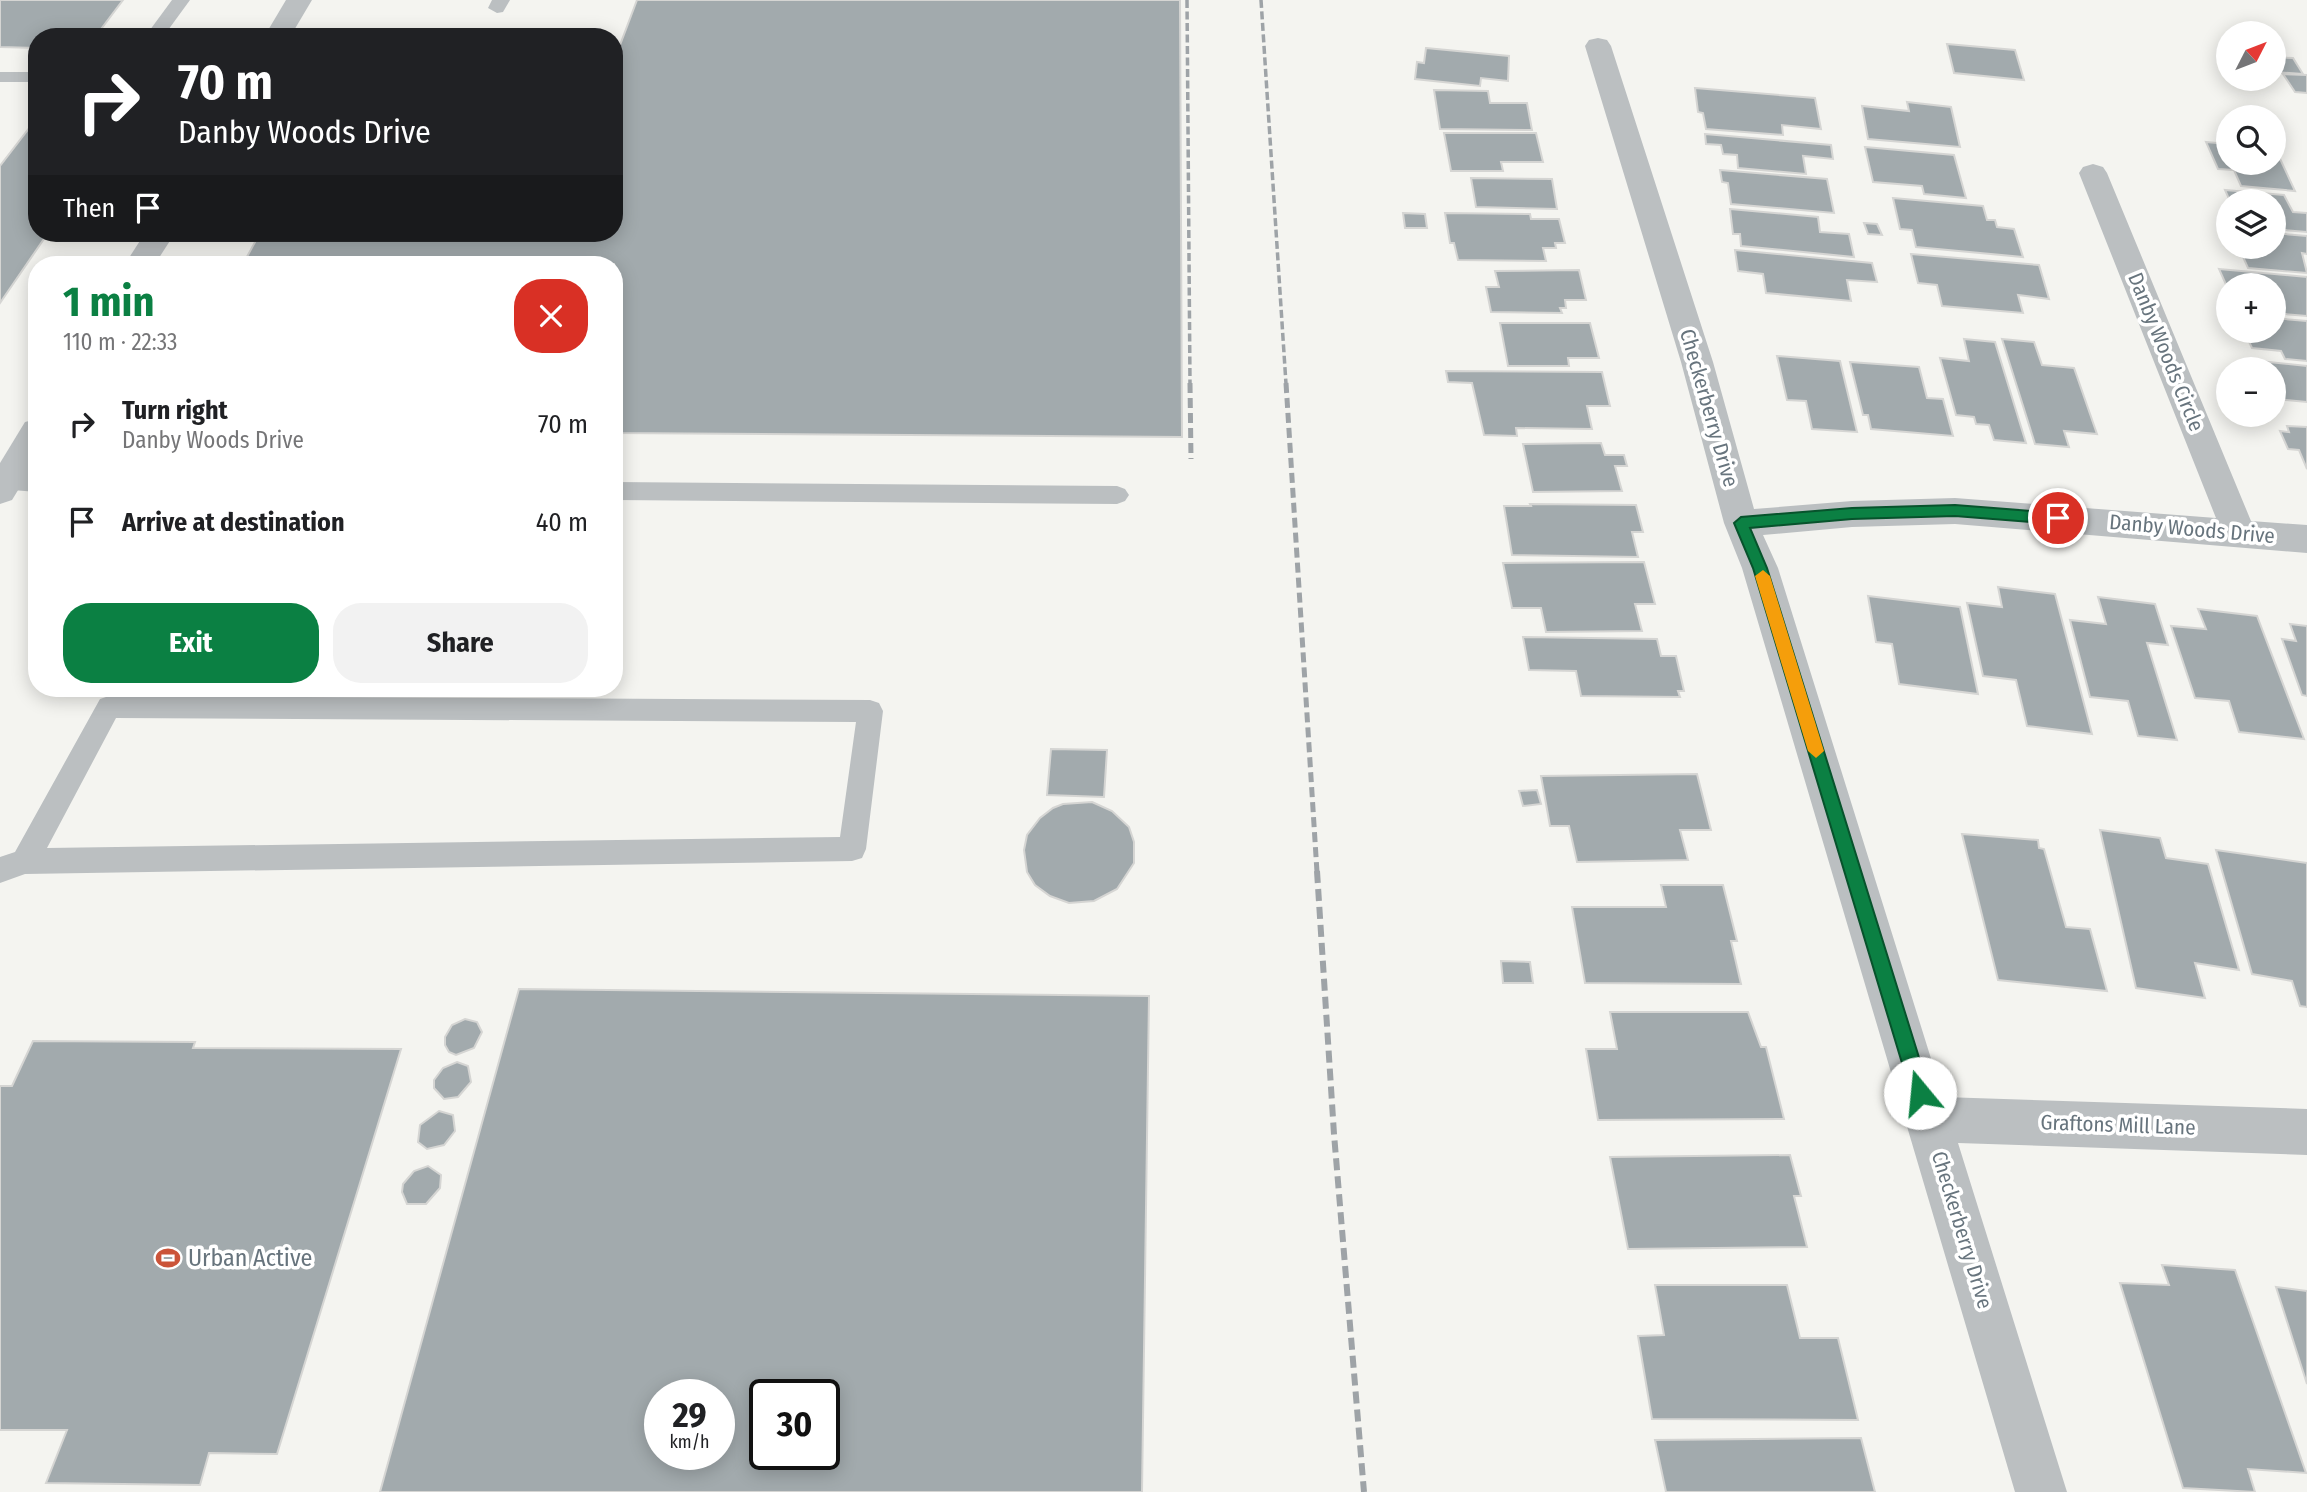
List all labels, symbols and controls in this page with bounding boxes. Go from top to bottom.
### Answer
north arrow [2216,21,2286,91]
map controls [2216,21,2286,427]
text: 70 m [178,53,273,112]
icon: right [63,56,154,147]
button: search [2216,105,2286,175]
text: Danby Woods Drive [178,113,431,151]
icon: arrive [129,189,167,227]
button: layers [2216,189,2286,259]
text: Then [63,193,115,224]
street label: Danby Woods Circle [2122,269,2210,435]
button: + [2216,273,2286,343]
text: 1 min [63,277,154,327]
button: close [514,279,588,353]
street label: Checkerberry Drive [1674,326,1744,490]
text: 110 m · 22:33 [63,328,178,356]
button: − [2216,357,2286,427]
text: Turn right [122,395,228,426]
icon: right [63,405,101,443]
text: 70 m [538,409,588,440]
text: Danby Woods Drive [122,426,304,454]
pin [2028,488,2088,548]
icon: arrive [2039,499,2077,537]
icon: arrive [63,503,101,541]
text: Arrive at destination [122,507,345,538]
text: 40 m [536,507,588,538]
street label: Danby Woods Drive [2108,509,2276,549]
button: Exit [63,603,319,683]
button: Share [333,603,588,683]
position arrow [1883,1056,1957,1130]
street label: Graftons Mill Lane [2040,1109,2196,1141]
street label: Checkerberry Drive [1926,1148,1998,1312]
sports icon: Urban Active [154,1244,182,1272]
place label: Urban Active [188,1244,312,1272]
speed limit sign: 30 [749,1379,840,1470]
text: 29 [672,1394,707,1436]
text: km/h [669,1431,710,1453]

